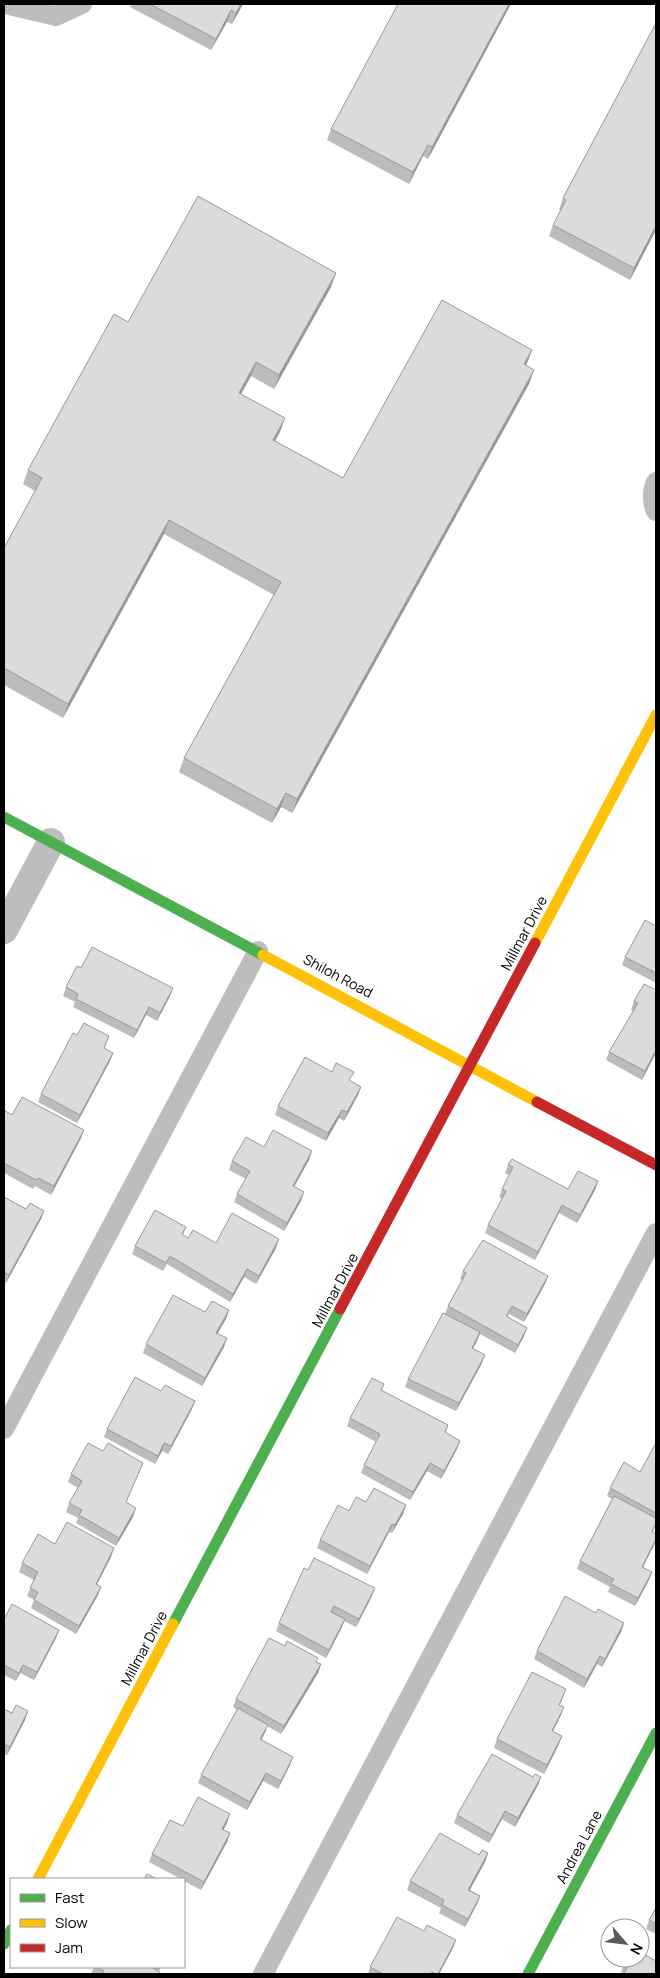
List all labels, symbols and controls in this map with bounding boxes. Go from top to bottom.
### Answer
street label: Millmar Drive [496,892,551,973]
street label: Shiloh Road [300,949,376,1002]
street label: Millmar Drive [307,1249,362,1330]
street label: Millmar Drive [116,1607,171,1688]
street label: Andrea Lane [551,1807,606,1887]
legend [10,1878,185,1968]
text: Fast [55,1887,84,1908]
text: Slow [55,1912,88,1933]
north arrow [600,1918,650,1968]
text: Jam [55,1937,83,1958]
text: N [626,1940,648,1958]

